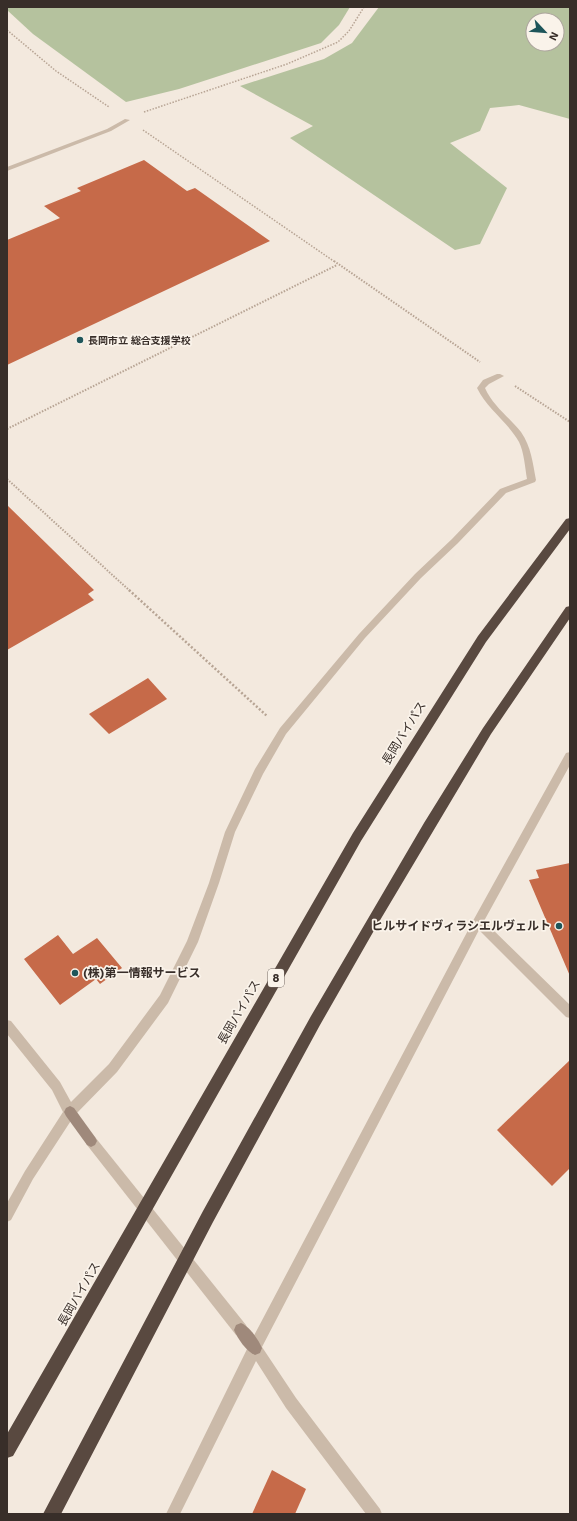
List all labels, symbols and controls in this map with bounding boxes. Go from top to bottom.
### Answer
north arrow [525,12,565,52]
text: N [546,30,561,43]
marker: 長岡市立 総合支援学校 [75,335,85,345]
place label: 長岡市立 総合支援学校 [88,335,191,346]
street label: 長岡バイパス [379,699,429,767]
place label: ヒルサイドヴィラシエルヴェルト [371,919,551,933]
marker: ヒルサイドヴィラシエルヴェルト [554,921,564,931]
place label: (株)第一情報サービス [83,966,200,980]
marker: (株)第一情報サービス [70,968,80,978]
road number: 8 [268,969,284,987]
street label: 長岡バイパス [215,977,263,1047]
street label: 長岡バイパス [55,1259,103,1329]

